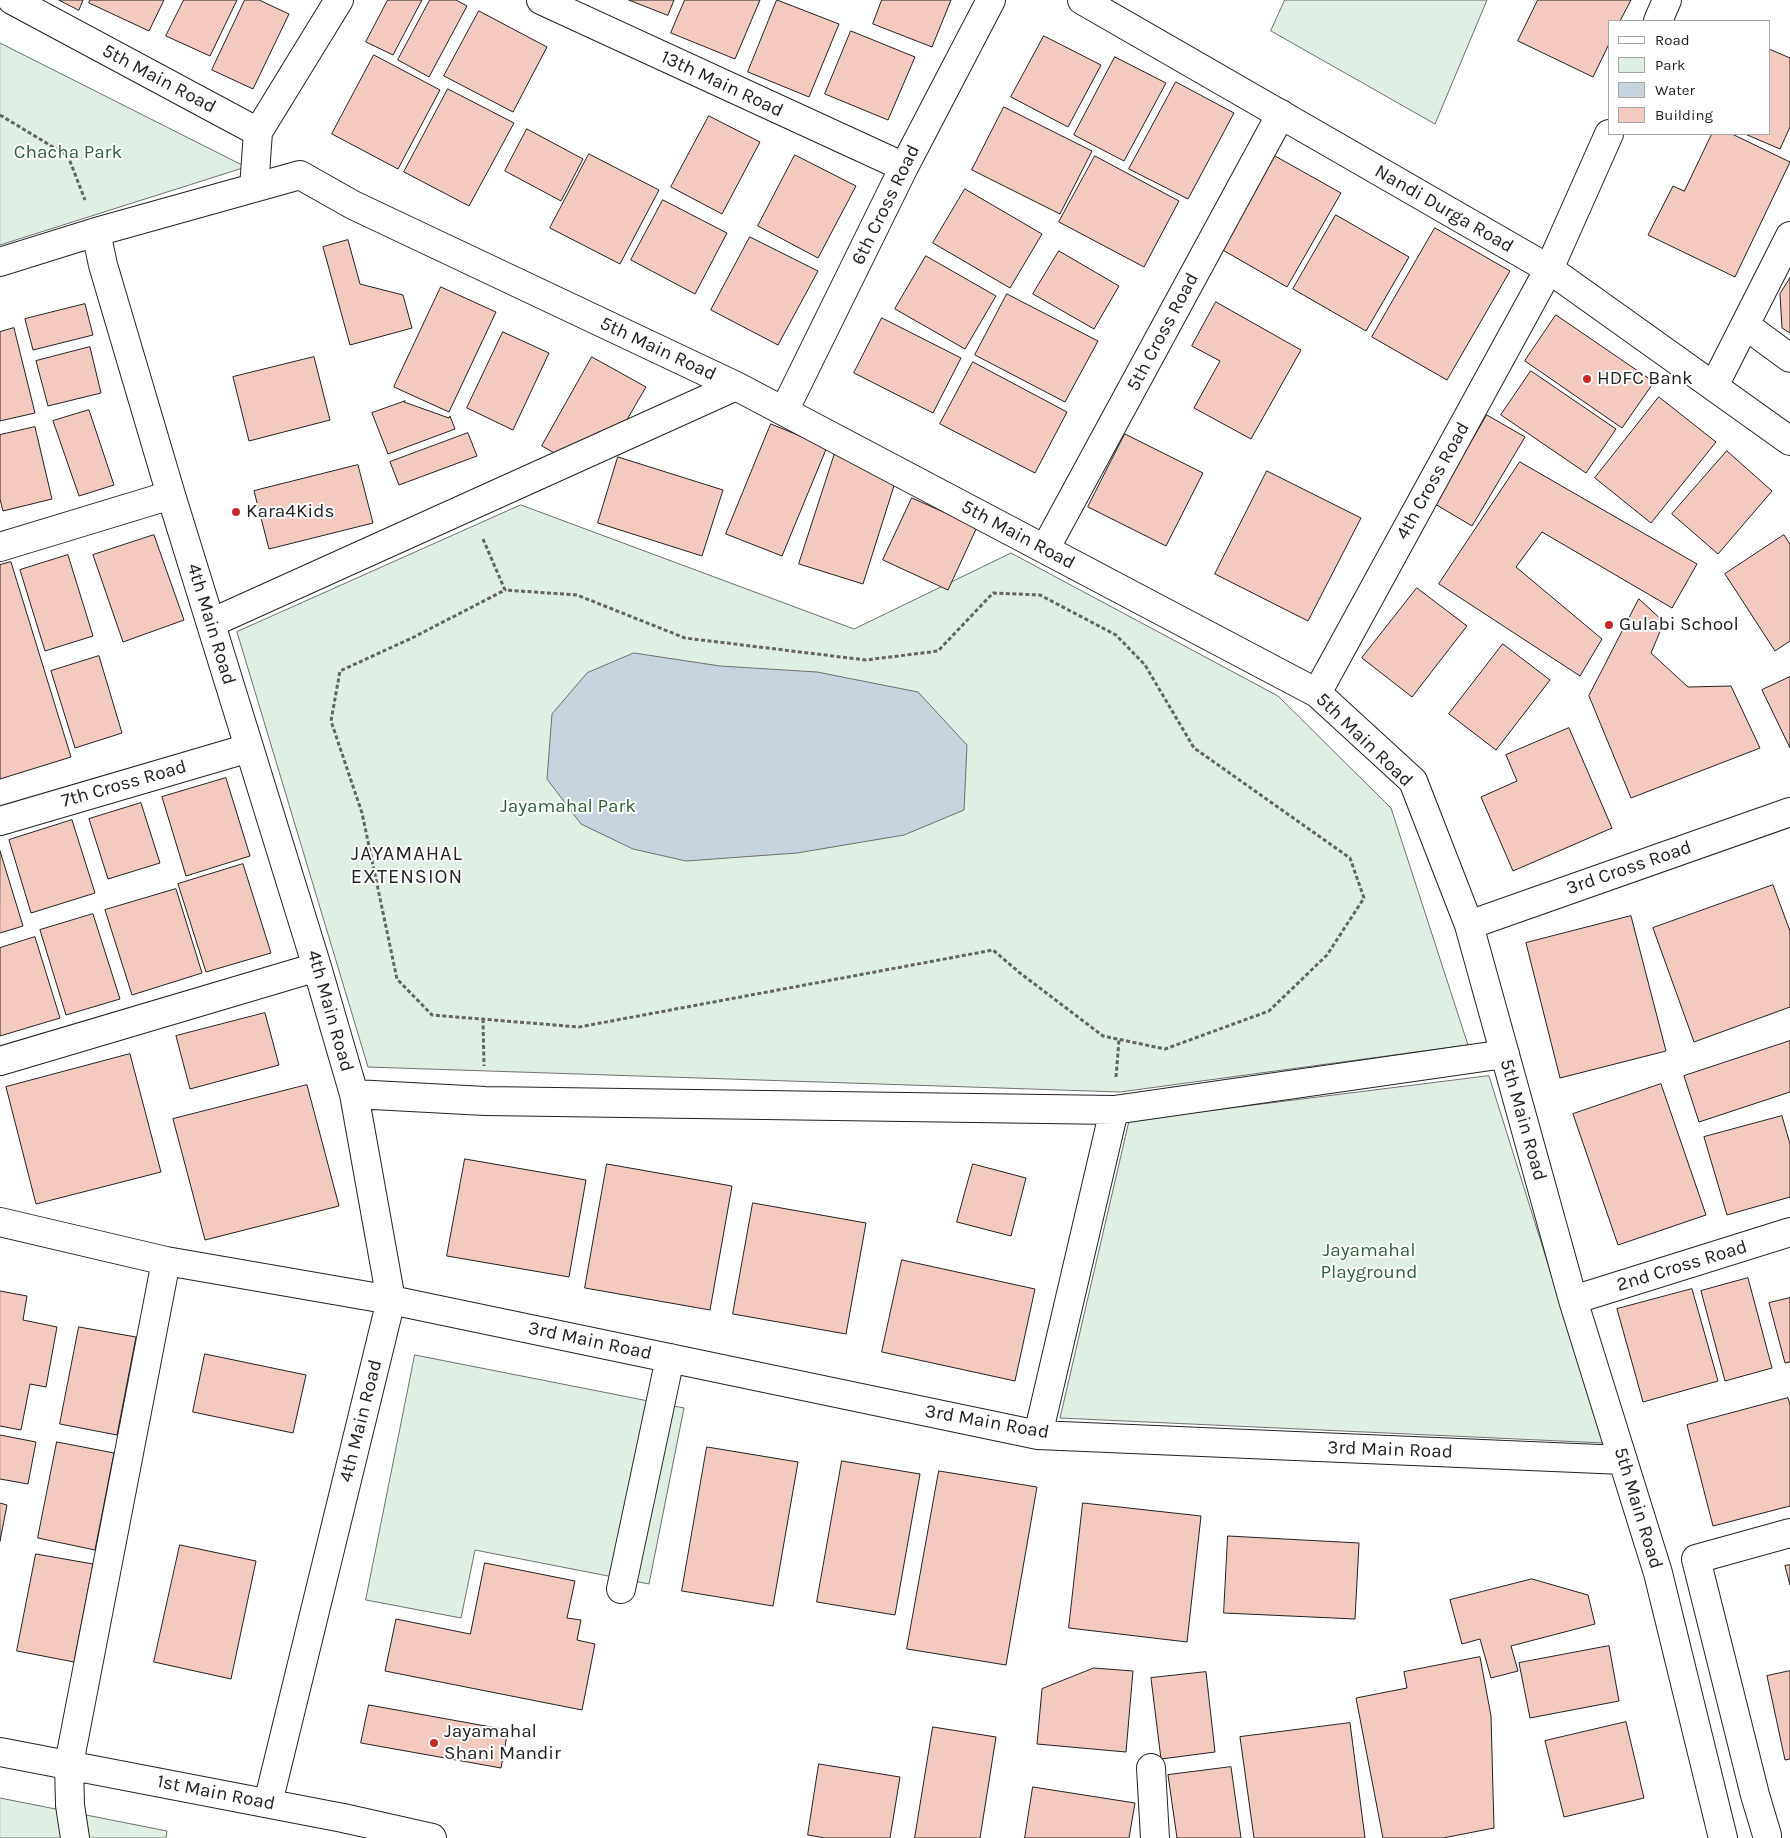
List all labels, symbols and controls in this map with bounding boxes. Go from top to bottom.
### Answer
legend [1608,20,1770,135]
text: Road [1655,31,1690,49]
street label: 5th Main Road [98,39,220,119]
street label: 13th Main Road [657,46,787,122]
text: Park [1655,56,1685,74]
text: Water [1655,81,1695,99]
text: Building [1655,106,1713,124]
street label: 6th Cross Road [847,141,925,269]
park label: Chacha Park [14,142,122,164]
street label: Nandi Durga Road [1371,160,1517,258]
street label: 5th Cross Road [1122,269,1204,395]
street label: 5th Main Road [596,312,720,386]
place label: HDFC Bank [1597,368,1693,390]
marker: HDFC Bank [1581,373,1593,385]
street label: 4th Cross Road [1391,418,1475,544]
street label: 5th Main Road [957,495,1079,575]
place label: Kara4Kids [246,501,334,523]
marker: Kara4Kids [230,506,242,518]
street label: 4th Main Road [182,561,240,687]
place label: Gulabi School [1619,614,1739,636]
marker: Gulabi School [1603,619,1615,631]
street label: 5th Main Road [1311,688,1417,792]
street label: 7th Cross Road [59,755,189,813]
park label: Jayamahal Park [500,796,636,818]
street label: 3rd Cross Road [1563,836,1695,900]
district label: JAYAMAHAL EXTENSION [350,842,464,889]
street label: 4th Main Road [302,947,358,1075]
street label: 5th Main Road [1495,1056,1551,1184]
street label: 2nd Cross Road [1614,1235,1750,1297]
park label: Jayamahal Playground [1320,1240,1418,1284]
street label: 3rd Main Road [526,1317,654,1365]
street label: 4th Main Road [335,1357,387,1485]
street label: 3rd Main Road [923,1400,1051,1444]
street label: 3rd Main Road [1327,1436,1453,1464]
street label: 5th Main Road [1609,1445,1667,1571]
place label: Jayamahal Shani Mandir [444,1721,561,1765]
marker: Jayamahal Shani Mandir [428,1737,440,1749]
street label: 1st Main Road [155,1770,277,1816]

